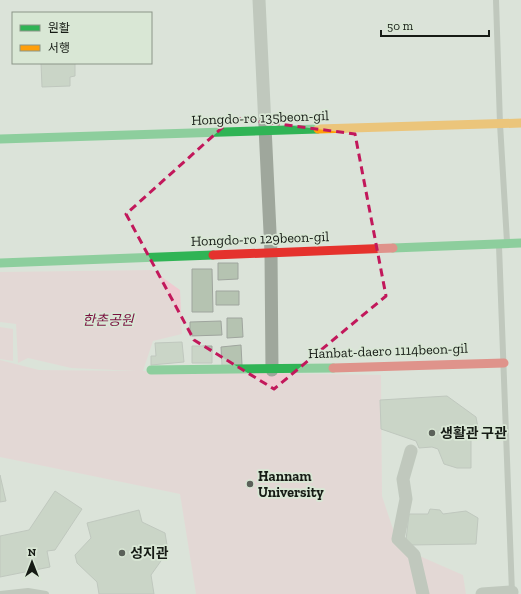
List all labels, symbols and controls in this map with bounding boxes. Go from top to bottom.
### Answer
legend [12,12,152,64]
scale bar [381,12,489,38]
text: 50 m [387,19,414,33]
text: 원활 [48,21,70,35]
text: 서행 [48,41,70,55]
street label: Hongdo-ro 135beon-gil [191,107,329,129]
street label: Hongdo-ro 129beon-gil [191,228,330,250]
park label: 한촌공원 [82,312,135,329]
street label: Hanbat-daero 1114beon-gil [308,340,468,362]
place label: 생활관 구관 [440,425,507,442]
marker: 생활관 구관 [427,428,437,438]
place label: Hannam University [258,468,324,501]
marker: Hannam University [245,479,255,489]
north arrow [12,542,52,582]
place label: 성지관 [130,545,169,562]
text: N [28,546,37,559]
marker: 성지관 [117,548,127,558]

